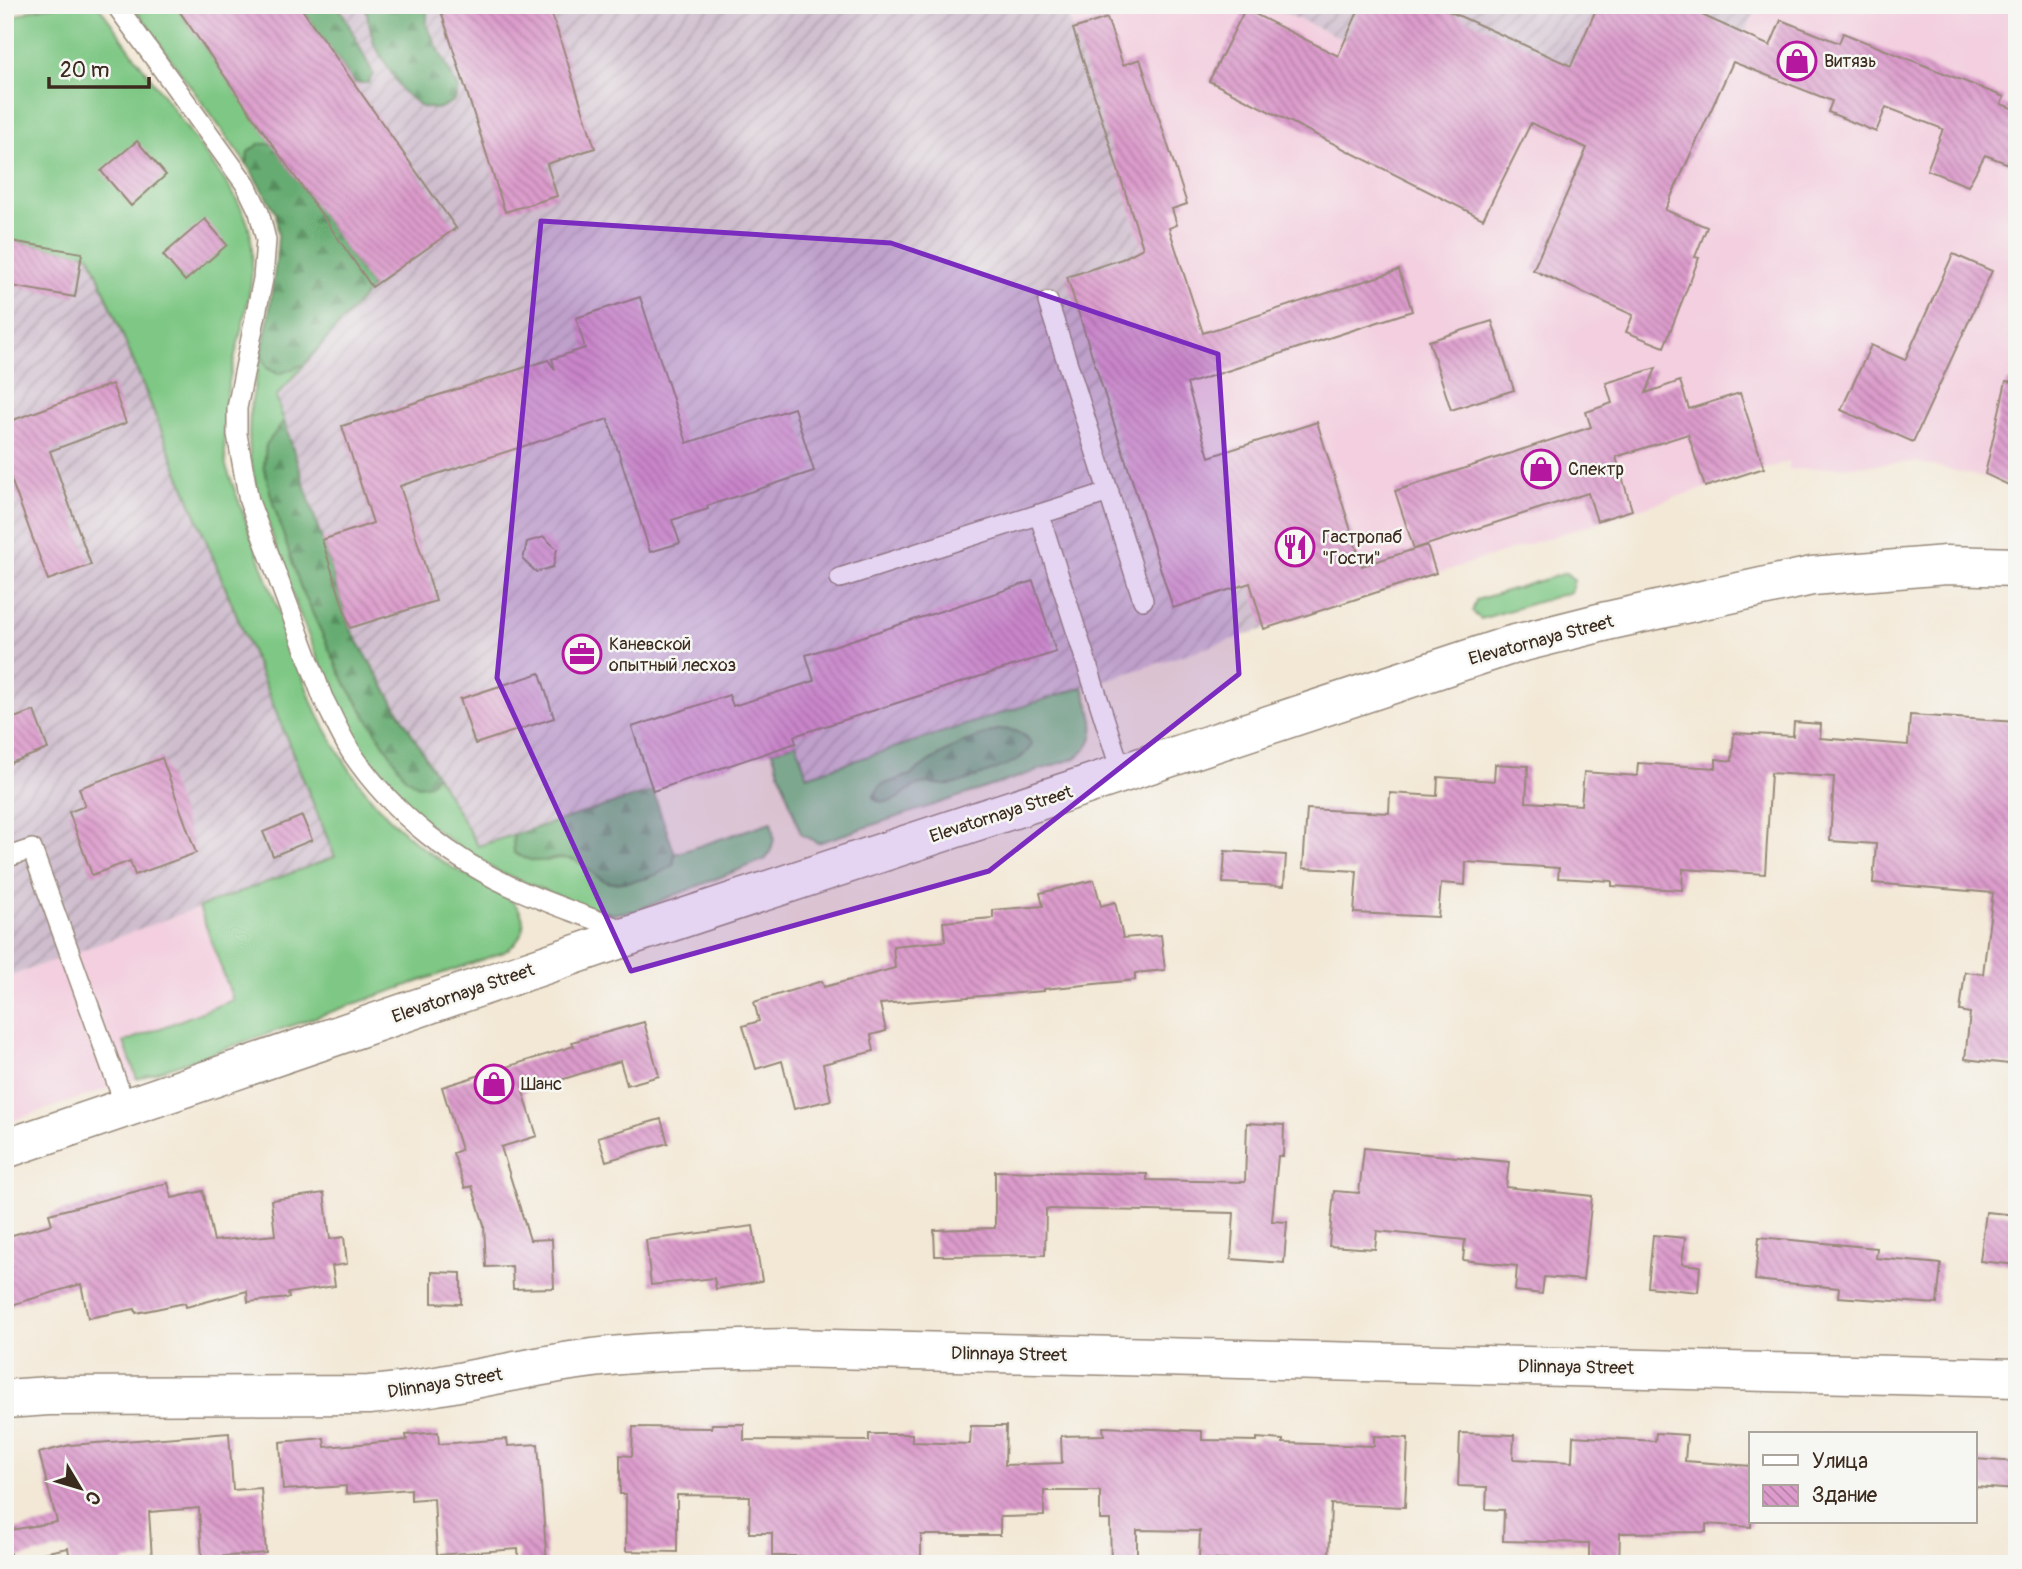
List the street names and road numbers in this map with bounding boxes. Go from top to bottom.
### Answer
street label: Elevatornaya Street [1466,610,1617,671]
street label: Elevatornaya Street [927,780,1076,848]
street label: Elevatornaya Street [389,958,538,1029]
street label: Dlinnaya Street [951,1342,1068,1367]
street label: Dlinnaya Street [1518,1355,1635,1380]
street label: Dlinnaya Street [386,1363,505,1404]

